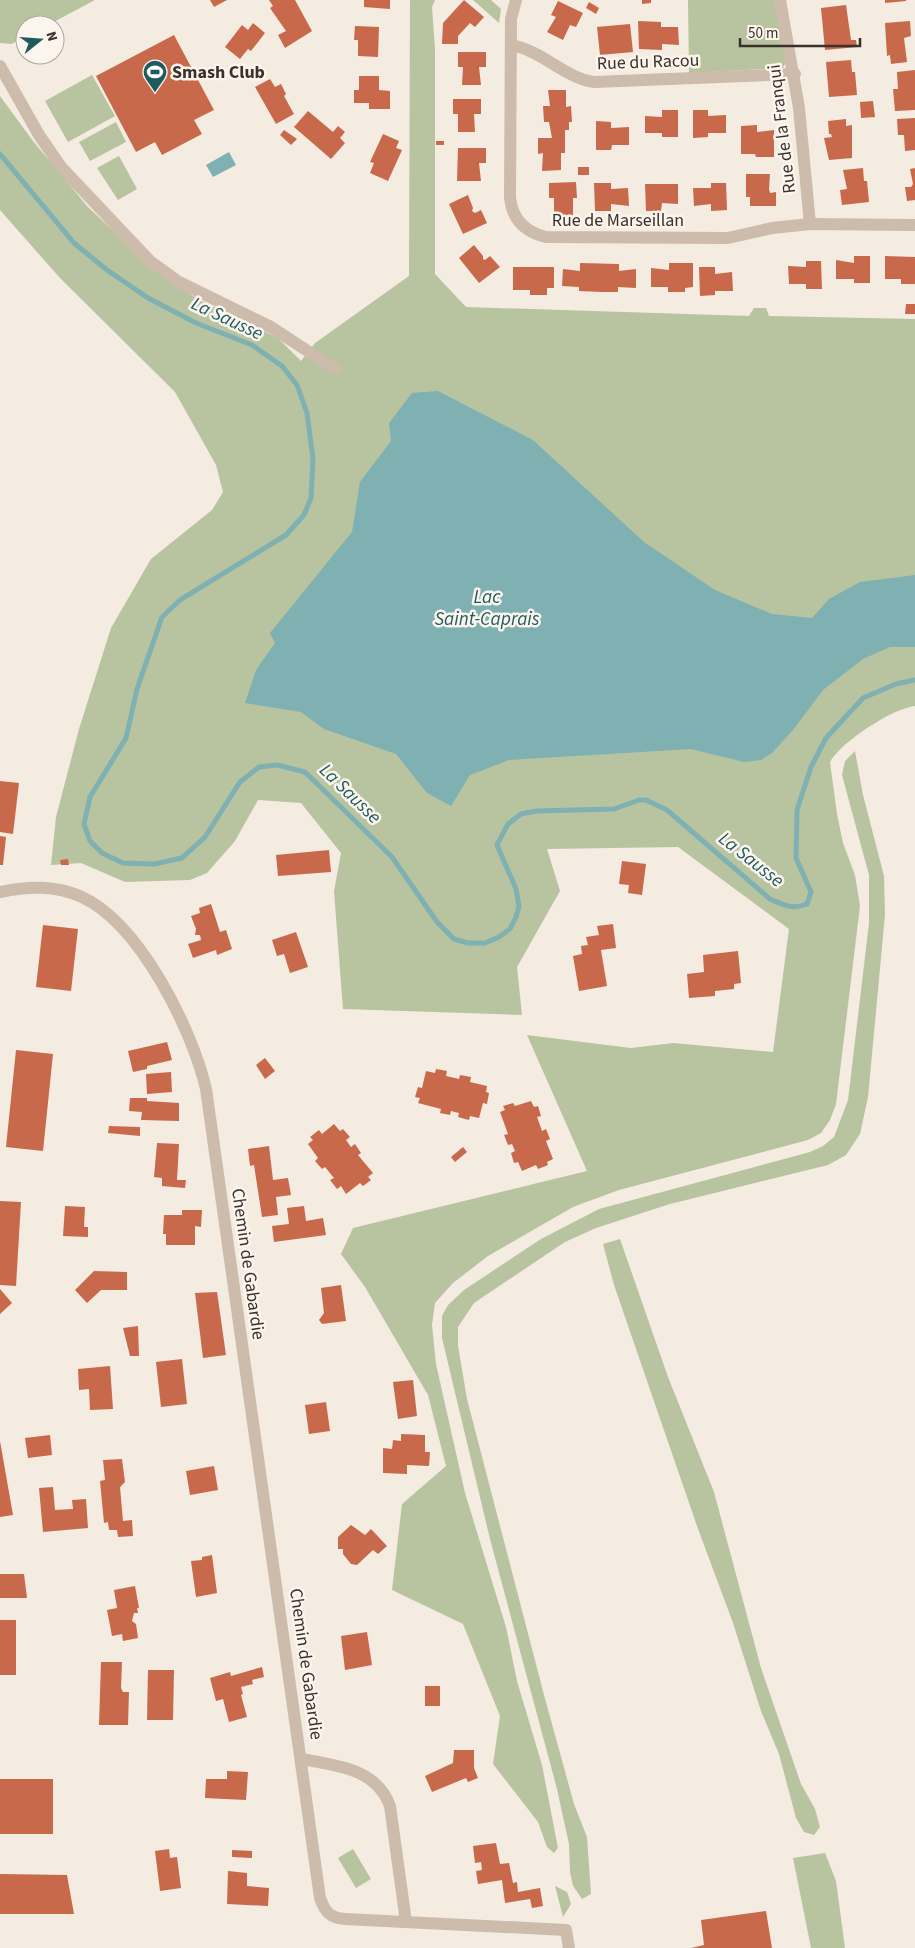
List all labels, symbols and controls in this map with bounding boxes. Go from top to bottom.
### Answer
north arrow [15,15,65,65]
scale bar [740,15,860,47]
text: 50 m [748,23,778,44]
text: N [41,29,62,44]
street label: Rue du Racou [596,48,700,76]
sports icon: Smash Club [142,59,168,93]
place label: Smash Club [172,60,265,85]
street label: Rue de la Franqui [762,63,802,195]
street label: Rue de Marseillan [552,208,684,233]
water label: La Sausse [187,291,267,347]
water label: Lac Saint-Caprais [434,584,540,633]
water label: La Sausse [313,758,387,830]
water label: La Sausse [712,826,790,894]
street label: Chemin de Gabardie [225,1187,271,1341]
street label: Chemin de Gabardie [283,1587,329,1741]

